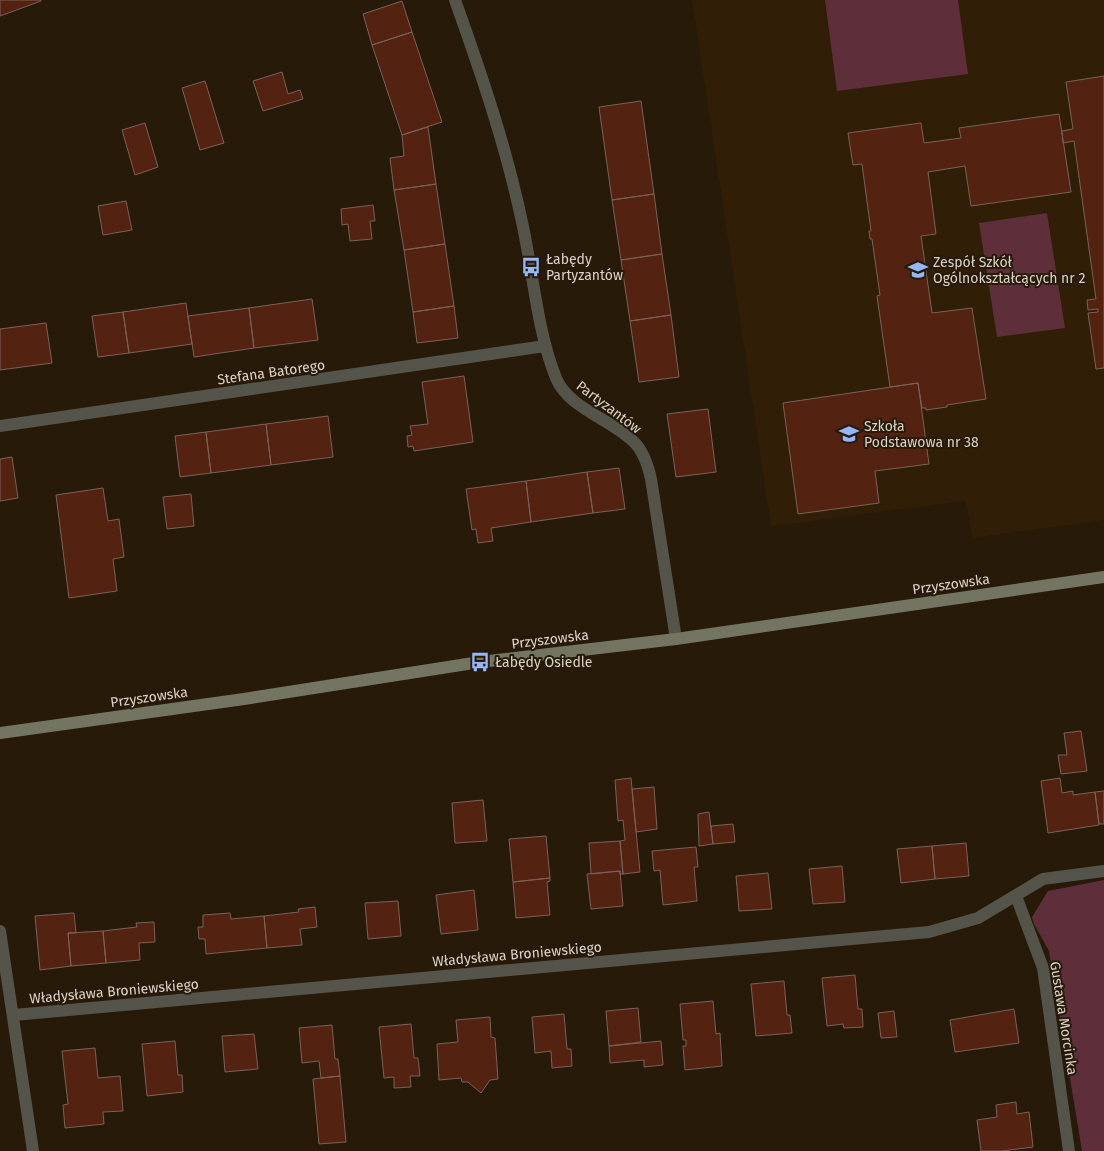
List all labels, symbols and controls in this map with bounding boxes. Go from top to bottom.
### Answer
place label: Łabędy Partyzantów [546,251,623,284]
place label: Zespół Szkół Ogólnokształcących nr 2 [933,254,1085,287]
bus stop icon: Łabędy Partyzantów [520,256,542,278]
school or university icon: Zespół Szkół Ogólnokształcących nr 2 [907,259,929,281]
street label: Stefana Batorego [216,357,326,388]
street label: Partyzantów [573,377,645,437]
place label: Szkoła Podstawowa nr 38 [864,418,979,451]
school or university icon: Szkoła Podstawowa nr 38 [838,423,860,445]
street label: Przyszowska [911,571,991,598]
street label: Przyszowska [510,626,590,653]
bus stop icon: Łabędy Osiedle [469,651,491,673]
place label: Łabędy Osiedle [495,654,592,671]
street label: Przyszowska [109,684,189,711]
street label: Władysława Broniewskiego [432,939,602,970]
street label: Gustawa Morcinka [1046,960,1081,1076]
street label: Władysława Broniewskiego [29,976,199,1007]

